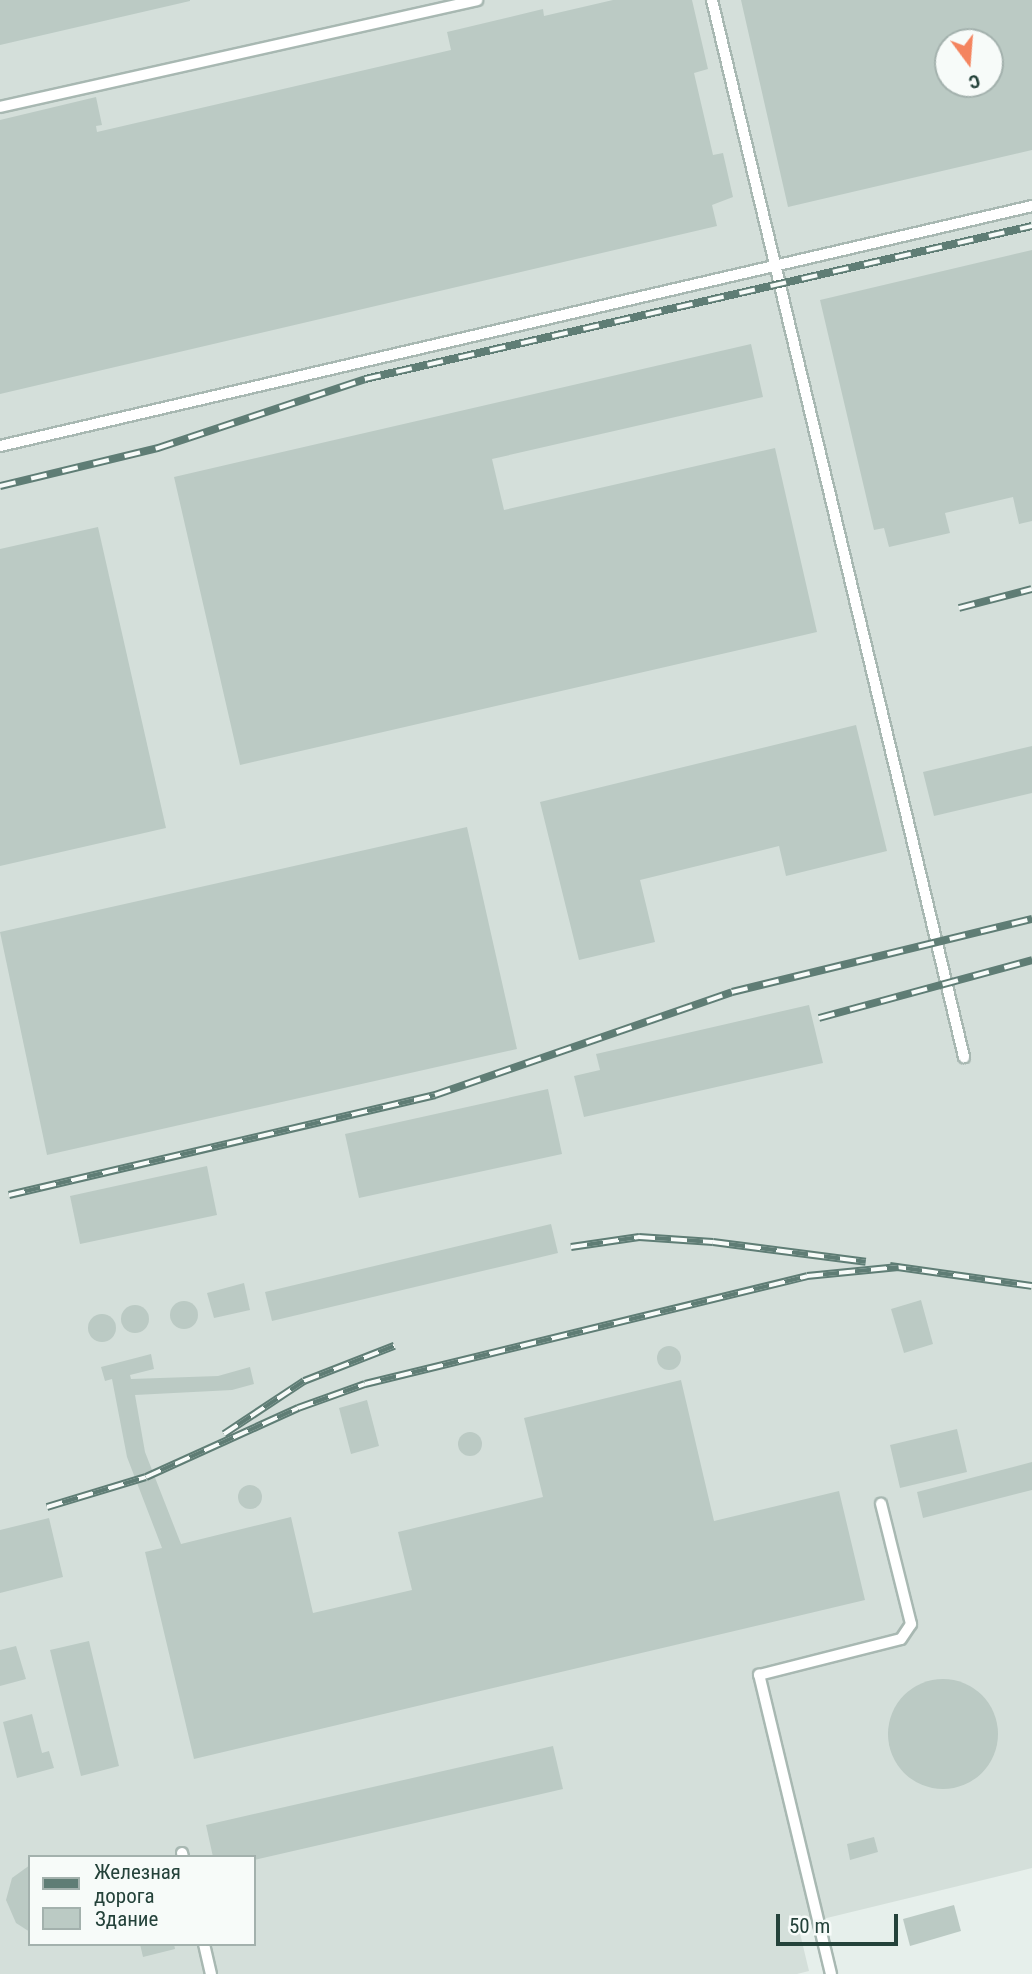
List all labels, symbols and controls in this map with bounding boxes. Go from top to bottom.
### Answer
north arrow [934,28,1004,98]
text: С [966,69,983,94]
legend [28,1855,256,1946]
text: Железная дорога [94,1860,181,1908]
scale bar [780,1900,902,1944]
text: Здание [95,1907,158,1931]
text: 50 m [789,1914,830,1938]

